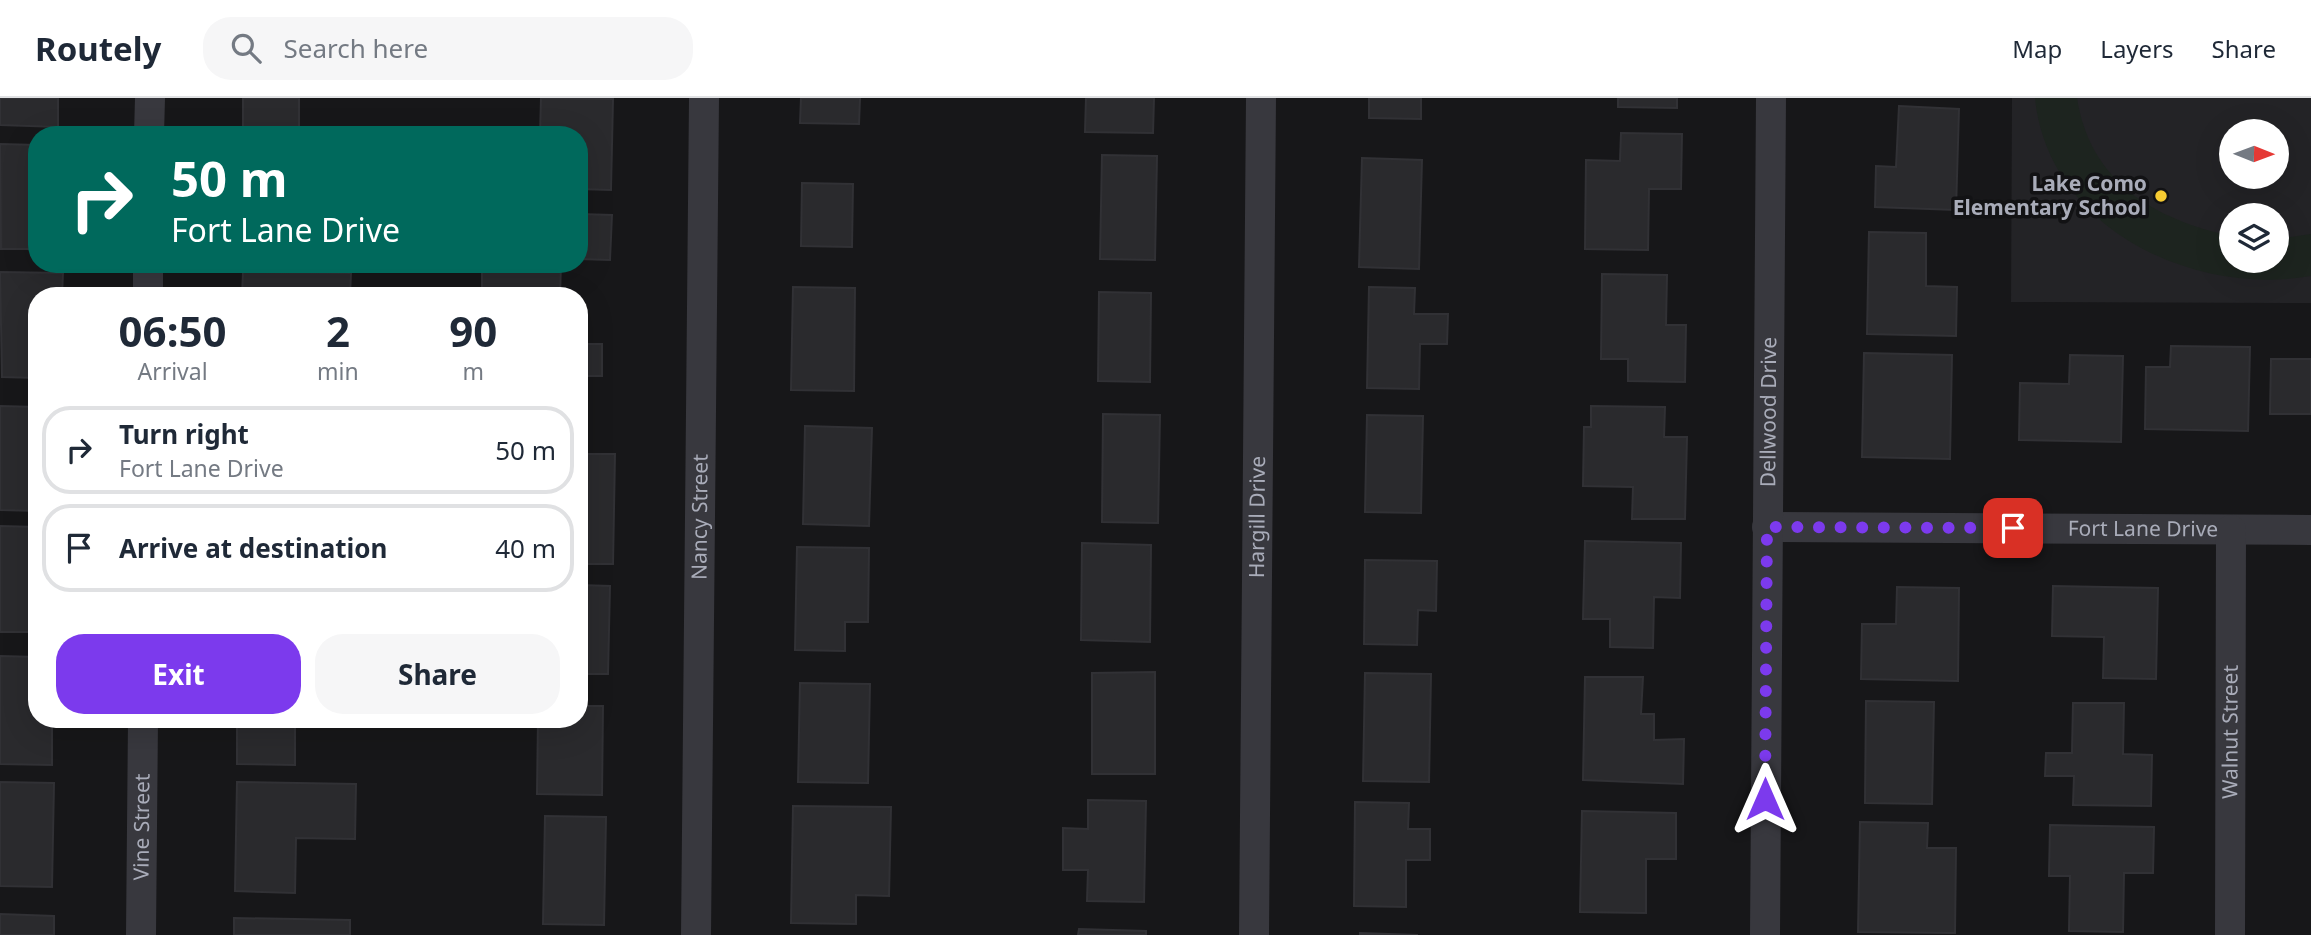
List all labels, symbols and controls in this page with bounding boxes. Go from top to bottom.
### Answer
search box [203,17,693,80]
text: Routely [35,26,161,71]
icon: search [227,29,265,67]
text: Search here [283,30,428,66]
text: Map [2012,32,2062,65]
text: Layers [2100,32,2174,65]
text: Share [2212,32,2276,65]
north arrow [2219,119,2289,189]
map controls [2219,119,2289,273]
text: 50 m [171,145,288,211]
icon: right [56,154,147,245]
place label: Lake Como Elementary School [1953,169,2147,221]
marker: Lake Como Elementary School [2153,188,2169,204]
button: layers [2219,203,2289,273]
text: Fort Lane Drive [171,208,400,251]
text: 06:50 [119,302,227,359]
text: 2 [326,302,350,359]
text: 90 [449,302,497,359]
street label: Dellwood Drive [1753,337,1782,487]
text: Arrival [137,355,208,387]
text: min [317,355,359,387]
text: m [463,355,484,387]
text: Turn right [119,416,249,452]
icon: right [60,431,98,469]
text: 50 m [495,432,556,468]
text: Fort Lane Drive [119,452,284,484]
street label: Nancy Street [684,454,714,580]
street label: Hargill Drive [1242,456,1271,578]
pin [1983,498,2043,558]
icon: arrive [1994,509,2032,547]
street label: Fort Lane Drive [2068,514,2218,542]
icon: arrive [60,529,98,567]
text: Arrive at destination [119,530,388,566]
text: 40 m [495,530,556,566]
button: Exit [56,634,301,714]
button: Share [315,634,560,714]
street label: Walnut Street [2215,665,2244,799]
position arrow [1728,762,1802,836]
street label: Vine Street [127,773,155,881]

